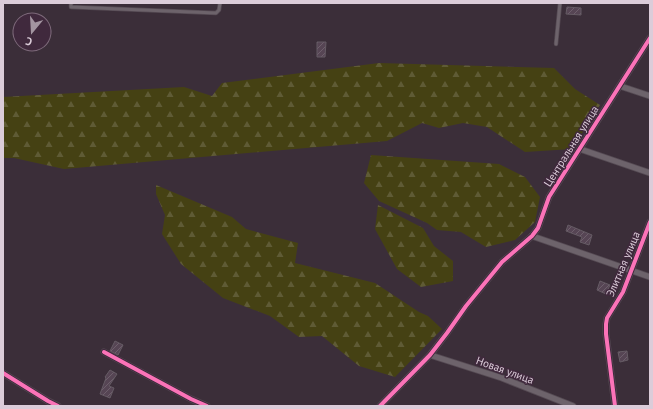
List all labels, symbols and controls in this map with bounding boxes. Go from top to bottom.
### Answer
north arrow [12,12,52,52]
text: С [24,34,34,49]
street label: Центральная улица [540,103,602,189]
street label: Элитная улица [603,229,643,299]
street label: Новая улица [474,353,536,387]

